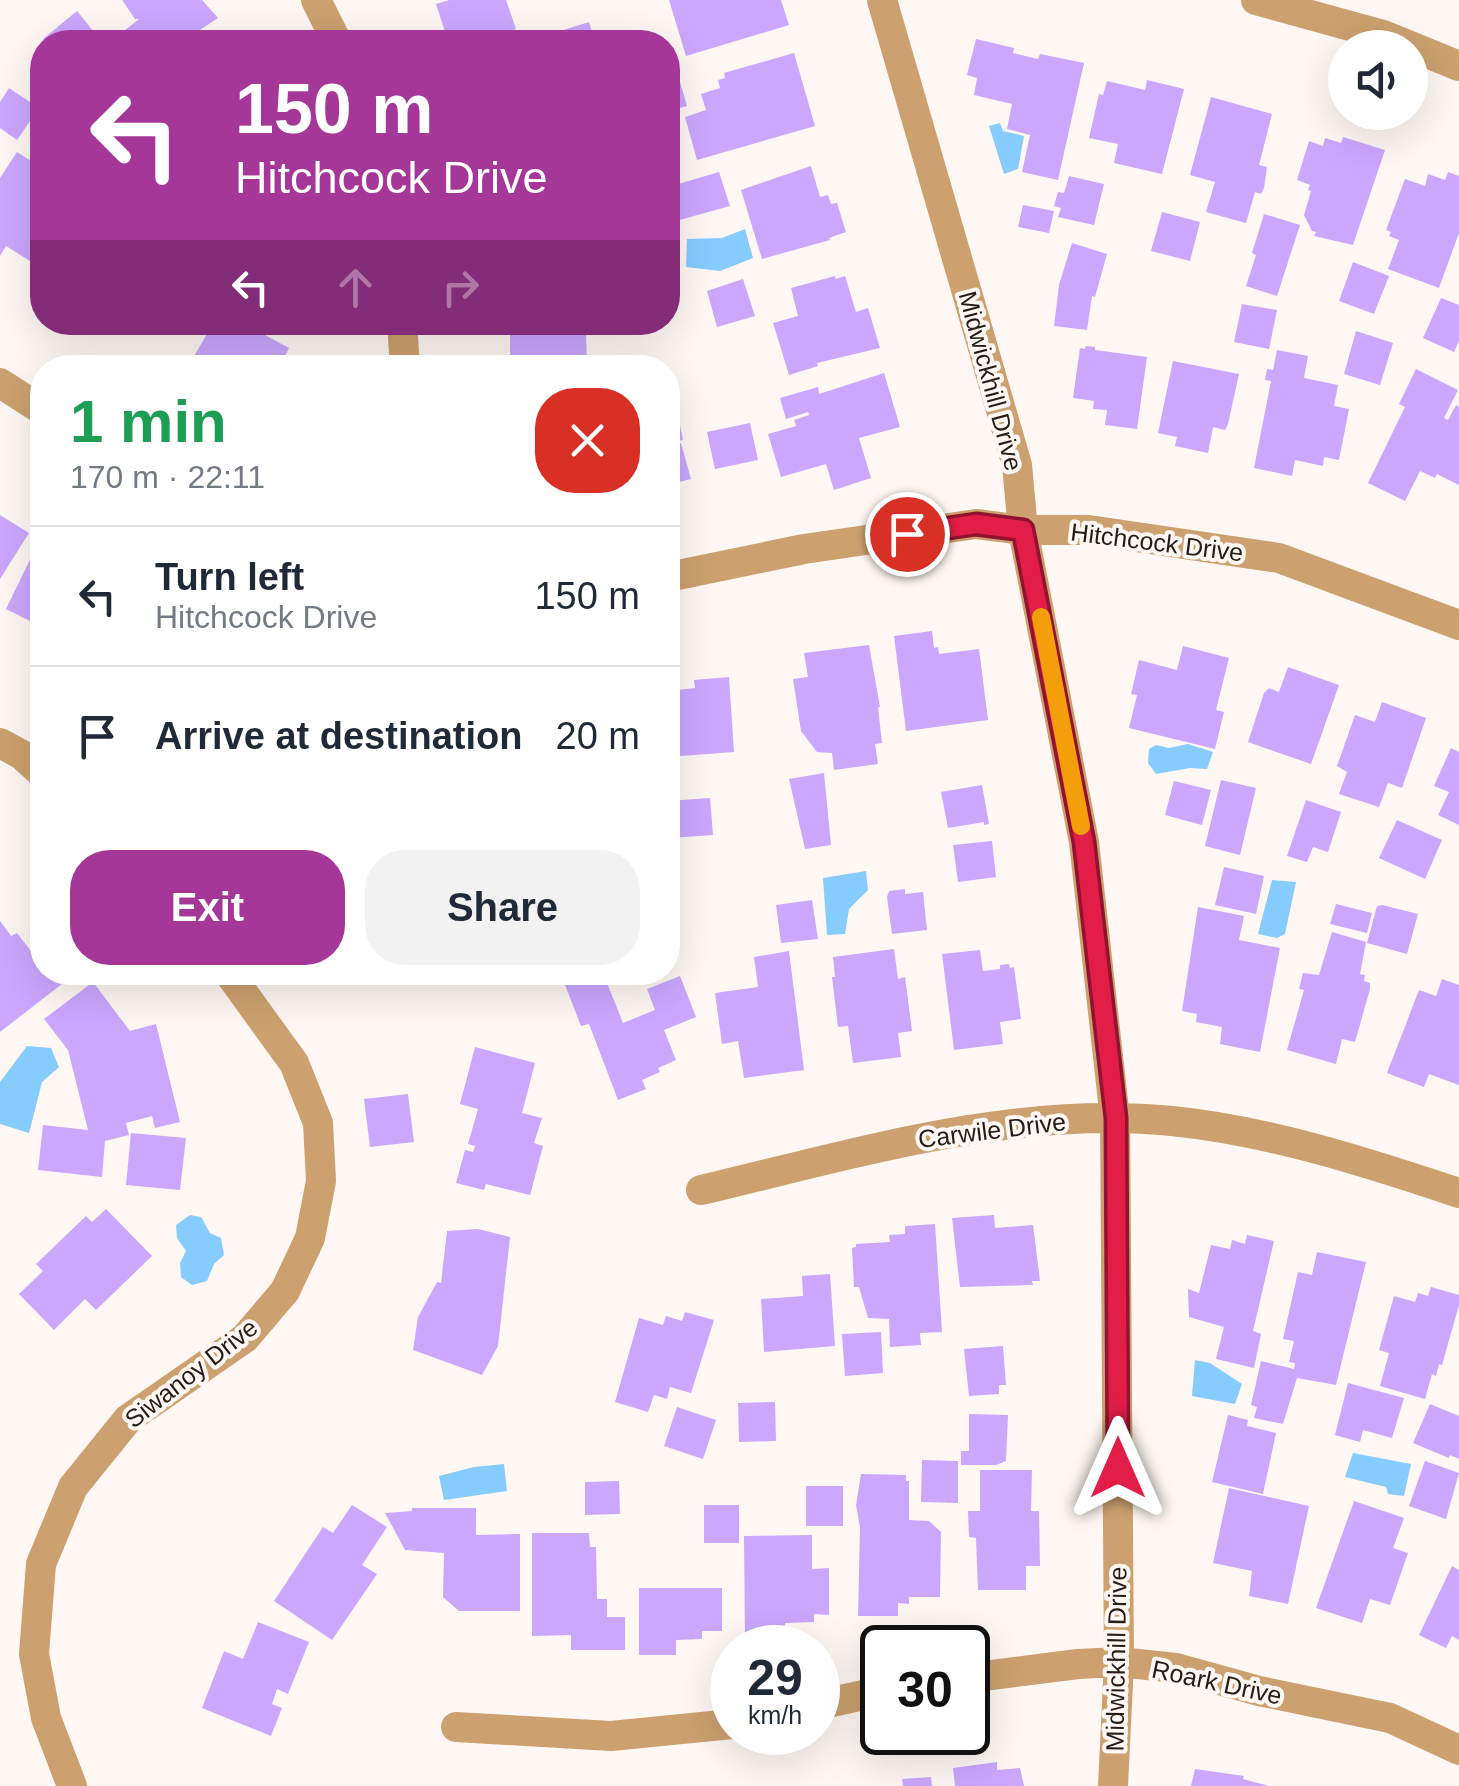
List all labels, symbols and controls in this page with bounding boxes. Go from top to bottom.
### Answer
map controls [1328,30,1428,130]
button: sound [1328,30,1428,130]
icon: left [70,70,200,200]
text: 150 m [235,70,433,148]
text: Hitchcock Drive [235,152,548,203]
icon: left [223,260,278,315]
icon: ahead [328,260,383,315]
icon: right [433,260,488,315]
street label: Midwickhill Drive [954,288,1028,474]
text: 1 min [70,388,227,455]
button: close [535,388,640,493]
text: 170 m · 22:11 [70,459,265,495]
pin [865,492,950,577]
icon: arrive [880,507,935,562]
street label: Hitchcock Drive [1069,518,1245,566]
text: Turn left [155,556,304,598]
icon: left [70,569,125,624]
text: 150 m [534,575,640,617]
text: Hitchcock Drive [155,599,377,635]
icon: arrive [70,709,125,764]
text: Arrive at destination [155,715,522,757]
text: 20 m [556,715,640,757]
button: Exit [70,850,345,965]
button: Share [365,850,640,965]
street label: Carwile Drive [917,1107,1067,1153]
street label: Siwanoy Drive [119,1313,263,1433]
position arrow [1066,1416,1170,1520]
street label: Midwickhill Drive [1100,1566,1132,1752]
speed limit sign: 30 [860,1625,990,1755]
text: 29 [747,1650,803,1706]
street label: Roark Drive [1150,1655,1284,1709]
text: km/h [748,1701,802,1729]

